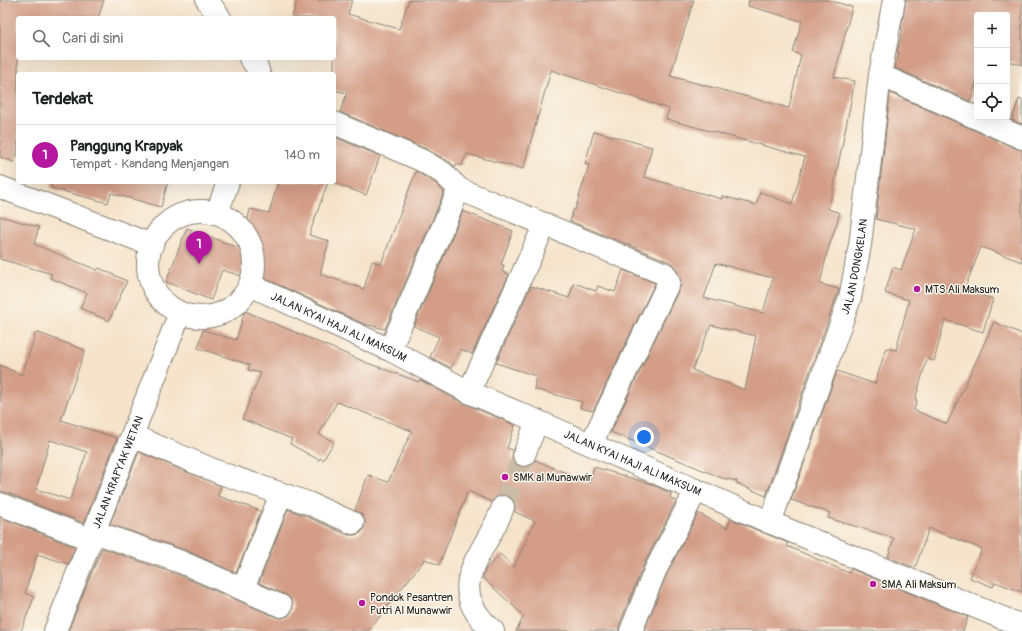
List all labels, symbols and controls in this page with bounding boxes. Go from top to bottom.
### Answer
map controls [974,12,1010,120]
button: + [974,12,1010,48]
search box [16,16,336,60]
icon: search [30,27,52,49]
text: Cari di sini [62,29,123,48]
button: − [974,48,1010,84]
button: locate [974,84,1010,120]
text: Terdekat [32,88,93,109]
text: Panggung Krapyak [70,137,183,156]
text: 1 [42,147,48,163]
text: 140 m [284,147,320,163]
text: Tempat · Kandang Menjangan [70,156,229,172]
street label: JALAN DONGKELAN [838,218,870,316]
pin: 1 [186,231,212,264]
place label: MTS Ali Maksum [925,283,999,296]
marker: MTS Ali Maksum [912,284,922,294]
street label: JALAN KYAI HAJI ALI MAKSUM [269,289,409,364]
street label: JALAN KRAPYAK WETAN [90,414,146,530]
street label: JALAN KYAI HAJI ALI MAKSUM [562,427,703,498]
your location [634,427,654,447]
place label: SMK al Munawwir [513,471,592,484]
marker: SMK al Munawwir [500,472,510,482]
place label: SMA Ali Maksum [881,578,956,591]
marker: SMA Ali Maksum [868,579,878,589]
place label: Pondok Pesantren Putri Al Munawwir [370,591,453,617]
marker: Pondok Pesantren Putri Al Munawwir [357,598,367,608]

